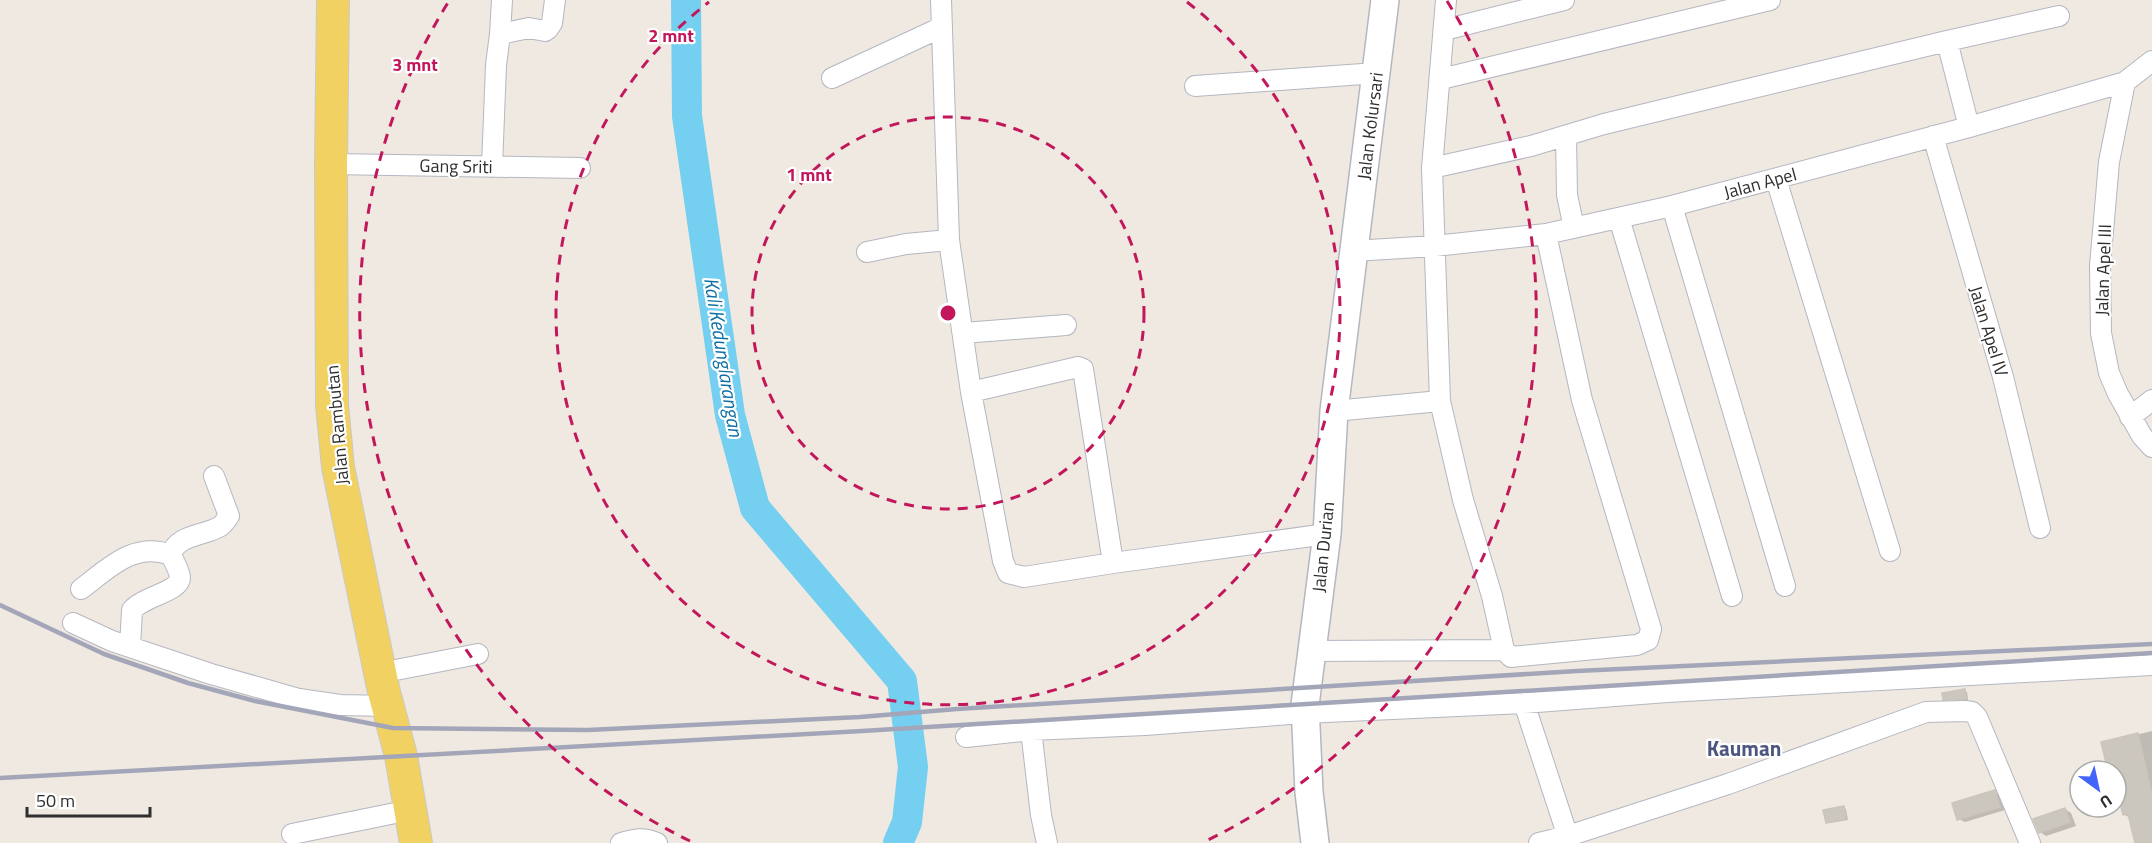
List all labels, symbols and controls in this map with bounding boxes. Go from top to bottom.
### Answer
text: 2 mnt [648,22,694,49]
text: 3 mnt [392,51,438,78]
street label: Jalan Kolursari [1350,71,1390,181]
street label: Gang Sriti [419,152,493,180]
street label: Jalan Apel [1721,160,1799,206]
text: 1 mnt [786,161,832,188]
street label: Jalan Apel III [2088,224,2118,316]
water label: Kali Kedunglarangan [696,275,752,440]
street label: Jalan Apel IV [1962,282,2016,380]
centre of rings [938,303,958,323]
street label: Jalan Rambutan [318,364,356,486]
street label: Jalan Durian [1305,500,1341,594]
district label: Kauman [1707,732,1781,764]
north arrow [2068,759,2128,819]
scale bar [27,780,150,818]
text: 50 m [36,787,75,814]
text: U [2095,789,2117,814]

